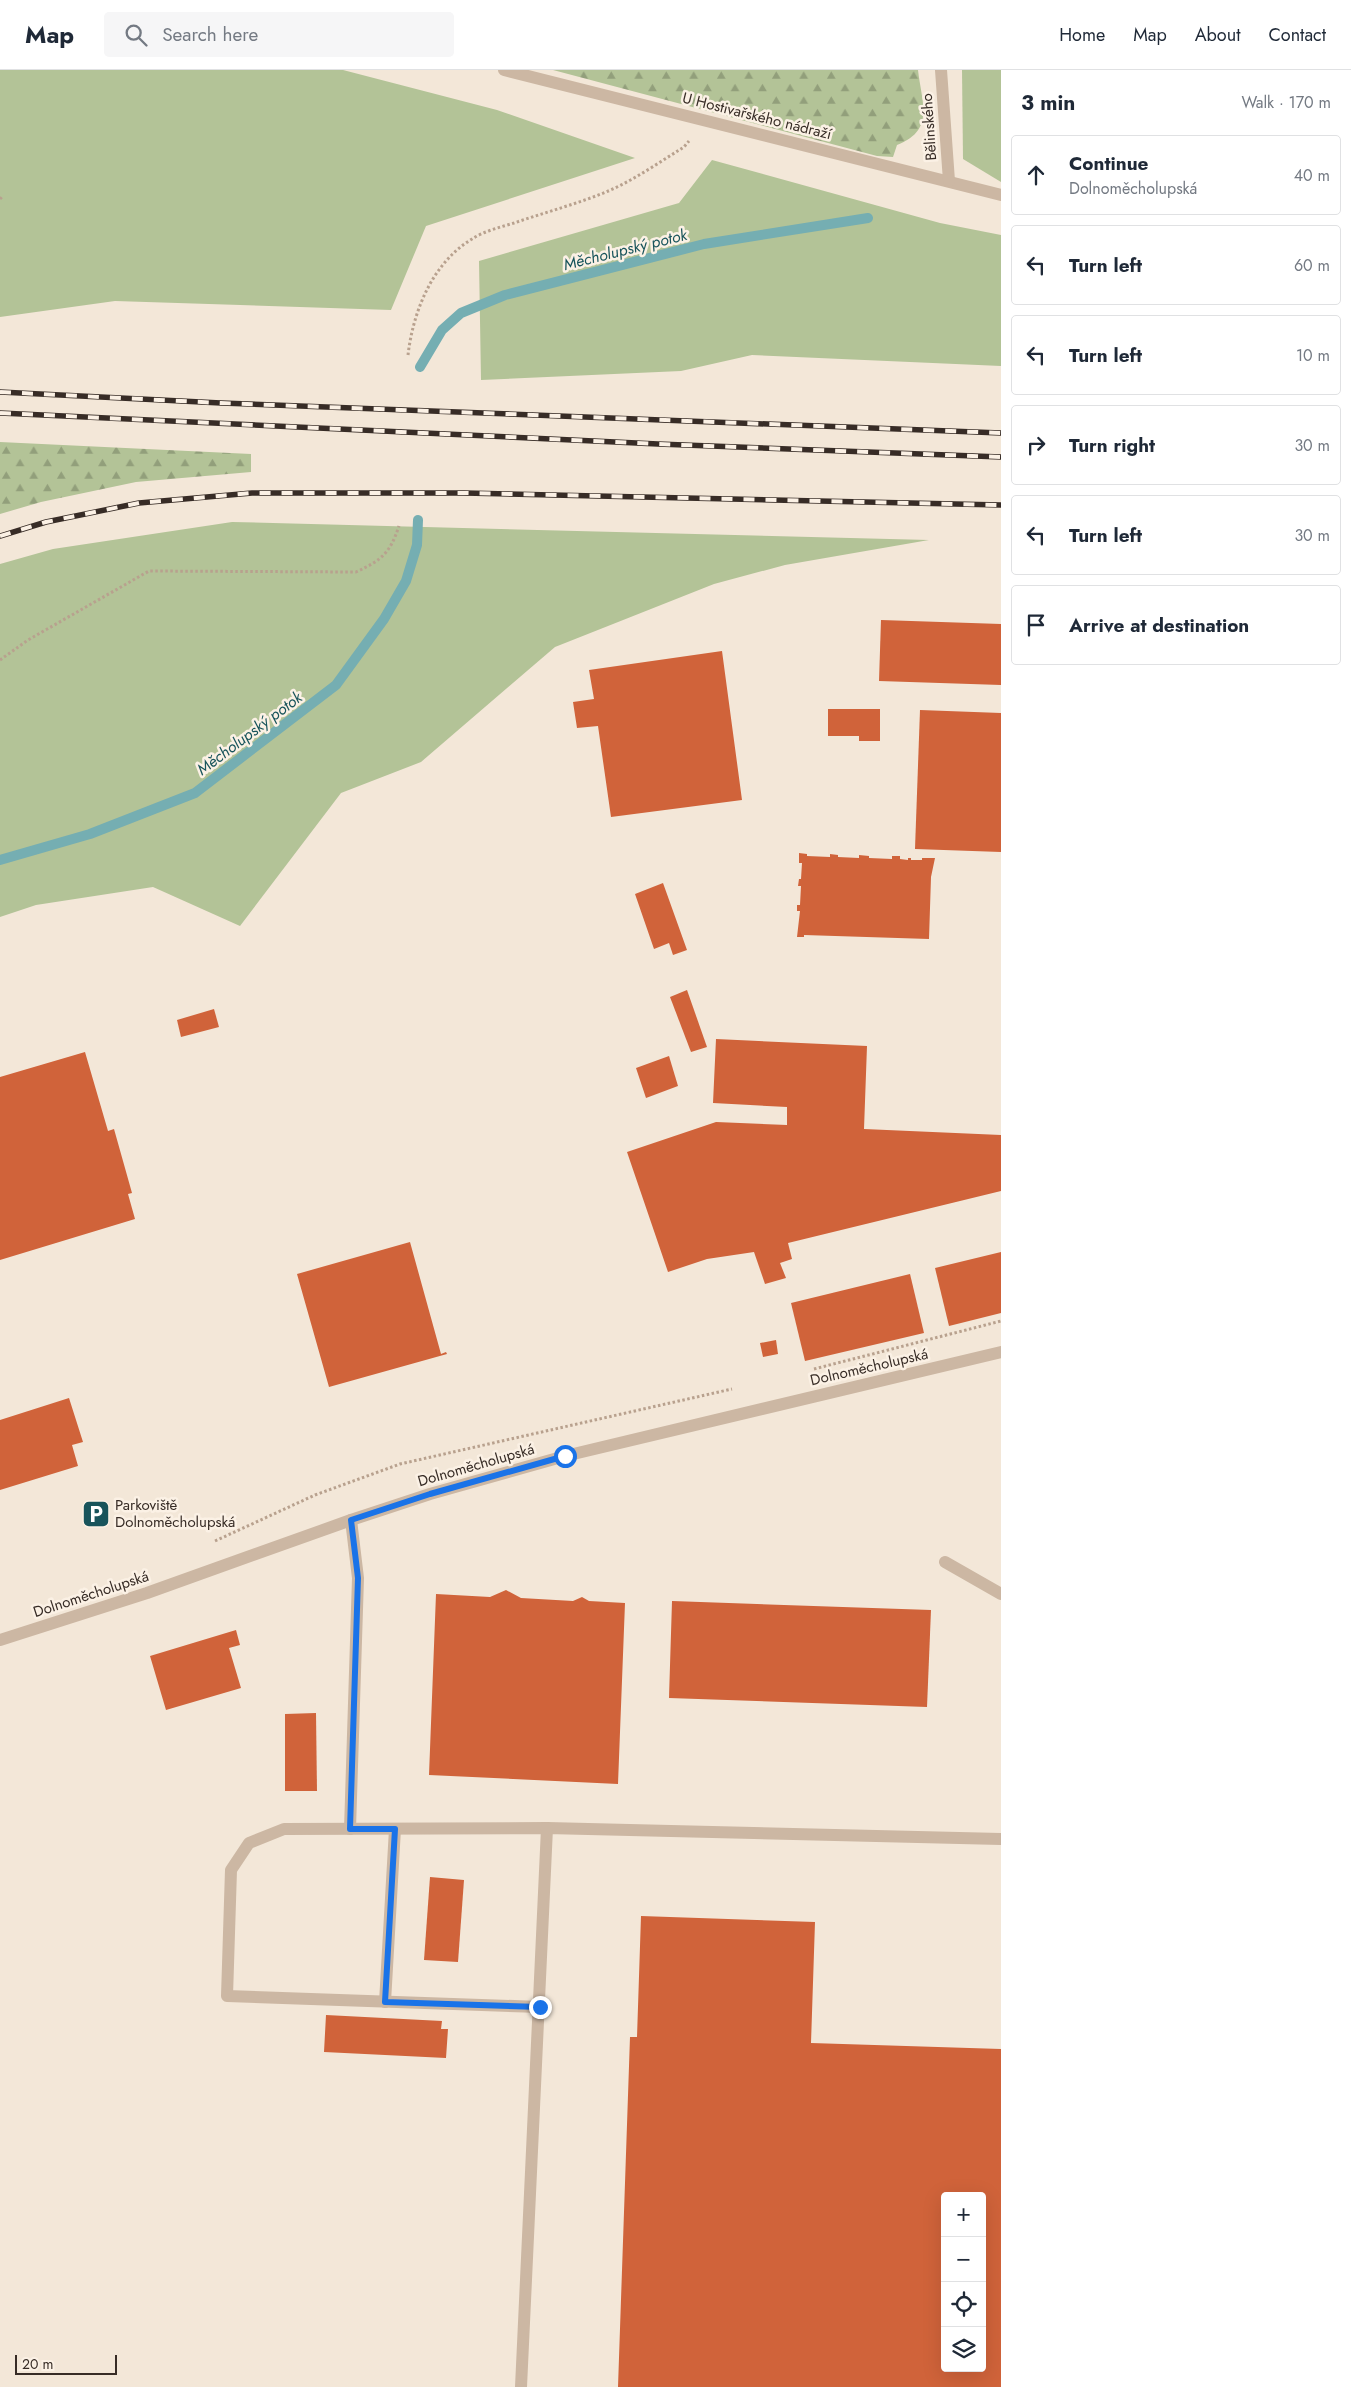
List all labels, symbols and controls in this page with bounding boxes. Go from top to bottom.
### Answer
search box [104,12,454,57]
text: Map [25,17,74,52]
icon: search [122,21,150,49]
text: Search here [162,21,258,48]
text: Home [1059,22,1105,48]
text: Map [1133,22,1167,48]
text: About [1195,22,1240,48]
text: Contact [1268,22,1326,48]
street label: U Hostivařského nádraží [680,87,835,145]
text: 3 min [1021,88,1075,118]
text: Walk · 170 m [1241,91,1331,114]
street label: Bělinského [916,93,942,161]
text: Continue [1069,150,1148,177]
icon: ahead [1022,161,1050,189]
text: 40 m [1294,164,1330,187]
text: Dolnoměcholupská [1069,177,1197,200]
water label: Měcholupský potok [561,223,690,276]
icon: left [1022,251,1050,279]
text: Turn left [1069,252,1142,279]
text: 60 m [1294,254,1330,277]
icon: left [1022,341,1050,369]
text: Turn left [1069,342,1142,369]
text: 10 m [1296,344,1330,367]
icon: right [1022,431,1050,459]
text: Turn right [1069,432,1155,459]
text: 30 m [1294,434,1330,457]
icon: left [1022,521,1050,549]
text: Turn left [1069,522,1142,549]
text: 30 m [1294,524,1330,547]
icon: arrive [1022,611,1050,639]
text: Arrive at destination [1069,612,1249,639]
water label: Měcholupský potok [192,685,308,781]
street label: Dolnoměcholupská [808,1343,930,1391]
street label: Dolnoměcholupská [415,1438,537,1492]
route start [554,1445,577,1468]
place label: Parkoviště Dolnoměcholupská [115,1494,235,1533]
parking icon: Parkoviště Dolnoměcholupská [81,1499,111,1529]
street label: Dolnoměcholupská [30,1565,152,1623]
route end [529,1996,552,2019]
map controls [941,2192,986,2372]
button: + [941,2192,986,2237]
button: − [941,2237,986,2282]
button: locate [941,2282,986,2327]
button: layers [941,2327,986,2372]
scale bar [15,2352,118,2375]
text: 20 m [22,2354,54,2374]

